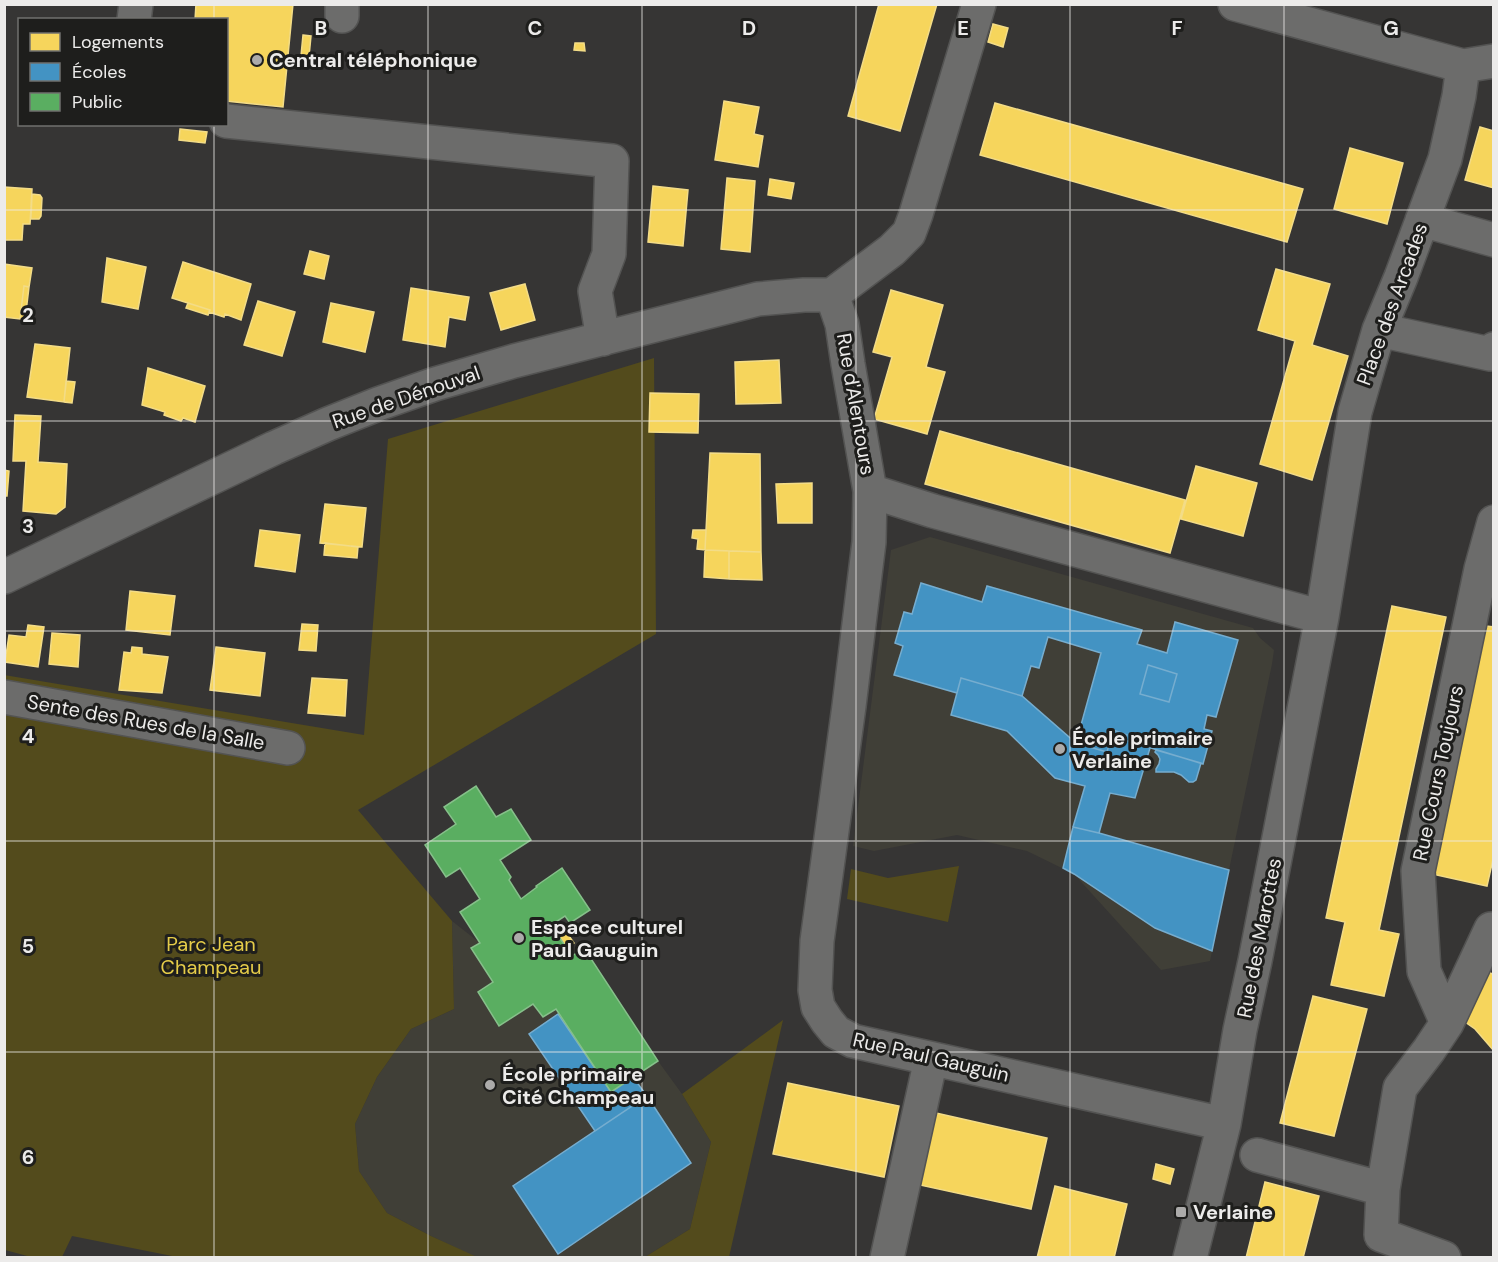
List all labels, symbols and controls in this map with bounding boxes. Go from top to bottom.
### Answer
text: B [315,15,327,41]
text: C [528,15,542,41]
text: D [742,15,756,41]
text: E [957,15,969,41]
text: F [1171,15,1183,41]
text: G [1383,15,1399,41]
legend [18,18,228,126]
text: Logements [72,30,164,54]
place label: Central téléphonique [269,47,478,73]
marker: Central téléphonique [250,53,264,67]
text: Écoles [72,60,126,84]
text: Public [72,90,123,114]
street label: Place des Arcades [1351,219,1433,389]
text: 2 [22,302,34,328]
street label: Rue d'Alentours [831,331,881,477]
street label: Rue de Dénouval [329,360,483,434]
text: 3 [22,513,34,539]
street label: Rue Cours Toujours [1407,683,1469,863]
street label: Sente des Rues de la Salle [25,688,267,756]
text: 4 [22,723,35,749]
place label: École primaire Verlaine [1072,725,1213,774]
marker: École primaire Verlaine [1053,742,1067,756]
street label: Rue des Marottes [1231,856,1287,1020]
place label: Espace culturel Paul Gauguin [531,914,683,963]
park label: Parc Jean Champeau [161,931,261,980]
marker: Espace culturel Paul Gauguin [512,931,526,945]
text: 5 [22,933,34,959]
street label: Rue Paul Gauguin [850,1026,1012,1088]
place label: École primaire Cité Champeau [502,1061,654,1110]
marker: École primaire Cité Champeau [483,1078,497,1092]
text: 6 [22,1144,34,1170]
place label: Verlaine [1193,1199,1273,1225]
marker: Verlaine [1174,1205,1188,1219]

